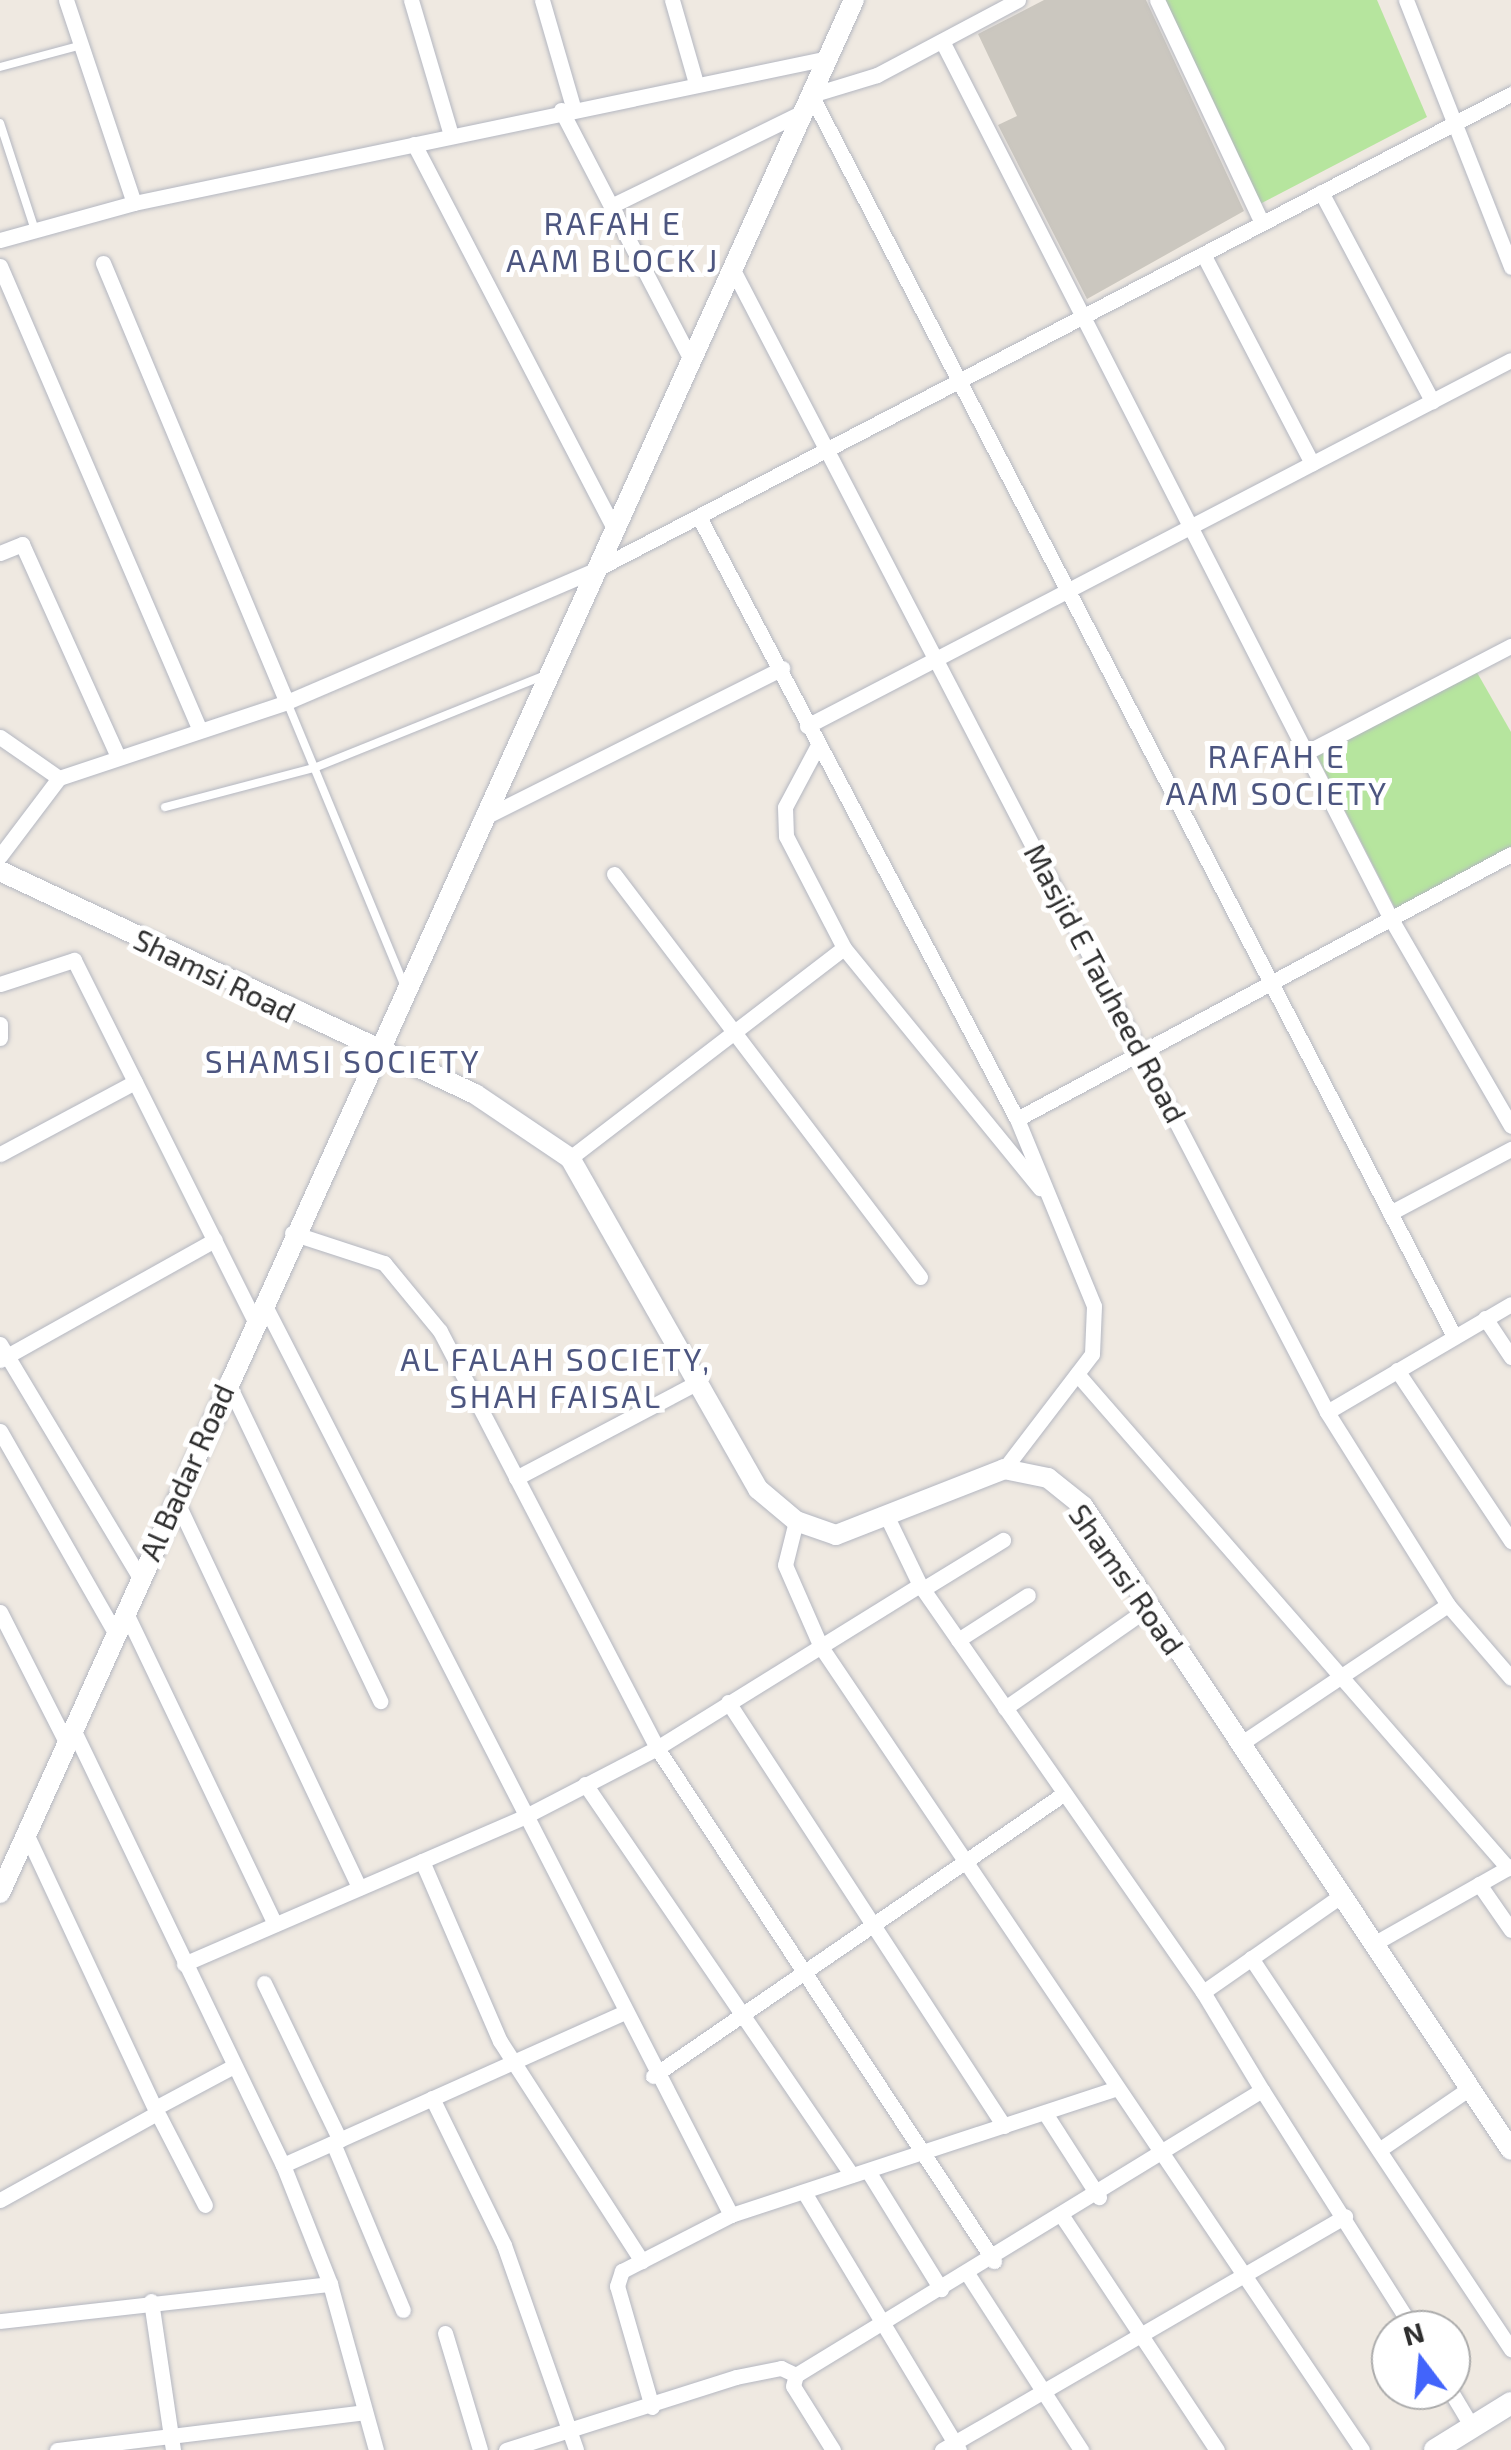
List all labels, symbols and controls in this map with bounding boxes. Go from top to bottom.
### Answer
district label: RAFAH E AAM BLOCK J [506,204,720,279]
district label: RAFAH E AAM SOCIETY [1165,737,1389,812]
street label: Masjid E Tauheed Road [1017,837,1195,1129]
street label: Shamsi Road [128,920,302,1030]
district label: SHAMSI SOCIETY [205,1041,481,1079]
district label: AL FALAH SOCIETY, SHAH FAISAL [400,1340,712,1415]
street label: Al Badar Road [131,1378,241,1566]
street label: Shamsi Road [1062,1497,1192,1661]
north arrow [1371,2310,1471,2410]
text: N [1399,2314,1428,2352]

